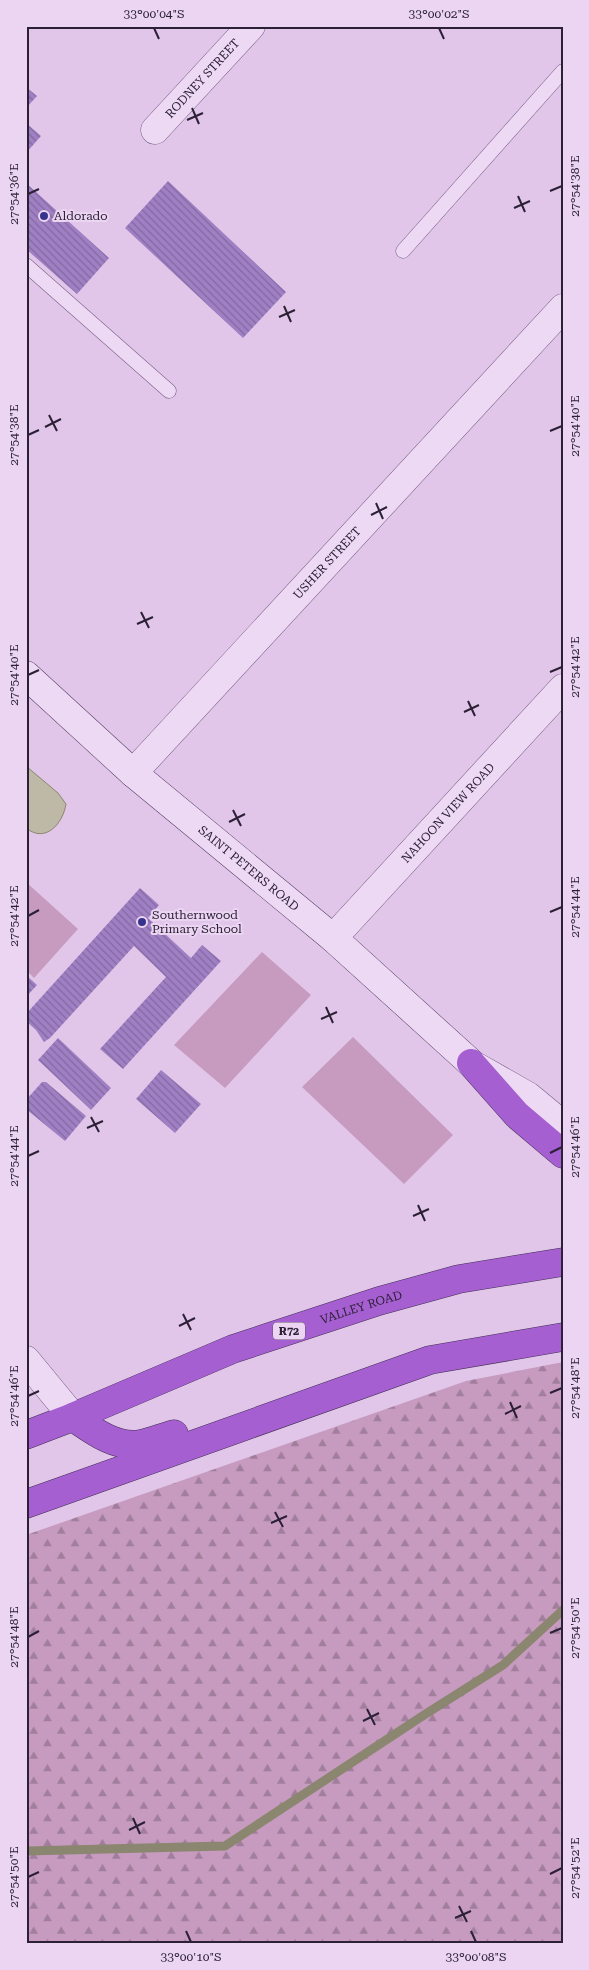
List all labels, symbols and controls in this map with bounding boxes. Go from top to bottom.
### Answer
text: 33°00'04"S [124,7,184,21]
text: 33°00'02"S [409,7,469,21]
street label: RODNEY STREET [163,36,242,121]
text: 27°54'38"E [568,155,582,217]
text: 27°54'36"E [7,163,21,225]
place label: Aldorado [54,209,108,223]
marker: Aldorado [38,210,50,222]
text: 27°54'40"E [568,395,582,457]
text: 27°54'38"E [7,404,21,466]
street label: USHER STREET [290,524,364,602]
text: 27°54'42"E [568,636,582,698]
text: 27°54'40"E [7,644,21,706]
street label: NAHOON VIEW ROAD [399,760,497,866]
street label: SAINT PETERS ROAD [196,823,302,914]
text: 27°54'44"E [568,876,582,938]
text: 27°54'42"E [7,885,21,947]
place label: Southernwood Primary School [152,908,242,936]
marker: Southernwood Primary School [136,916,148,928]
text: 27°54'46"E [568,1116,582,1178]
text: 27°54'44"E [7,1125,21,1187]
street label: VALLEY ROAD [319,1288,404,1327]
road number: R72 [273,1322,305,1340]
text: 27°54'48"E [568,1357,582,1419]
text: 27°54'46"E [7,1365,21,1427]
text: 27°54'50"E [568,1597,582,1659]
text: 27°54'48"E [7,1606,21,1668]
text: 27°54'52"E [568,1837,582,1899]
text: 27°54'50"E [7,1846,21,1908]
text: 33°00'10"S [161,1950,221,1964]
text: 33°00'08"S [446,1950,506,1964]

